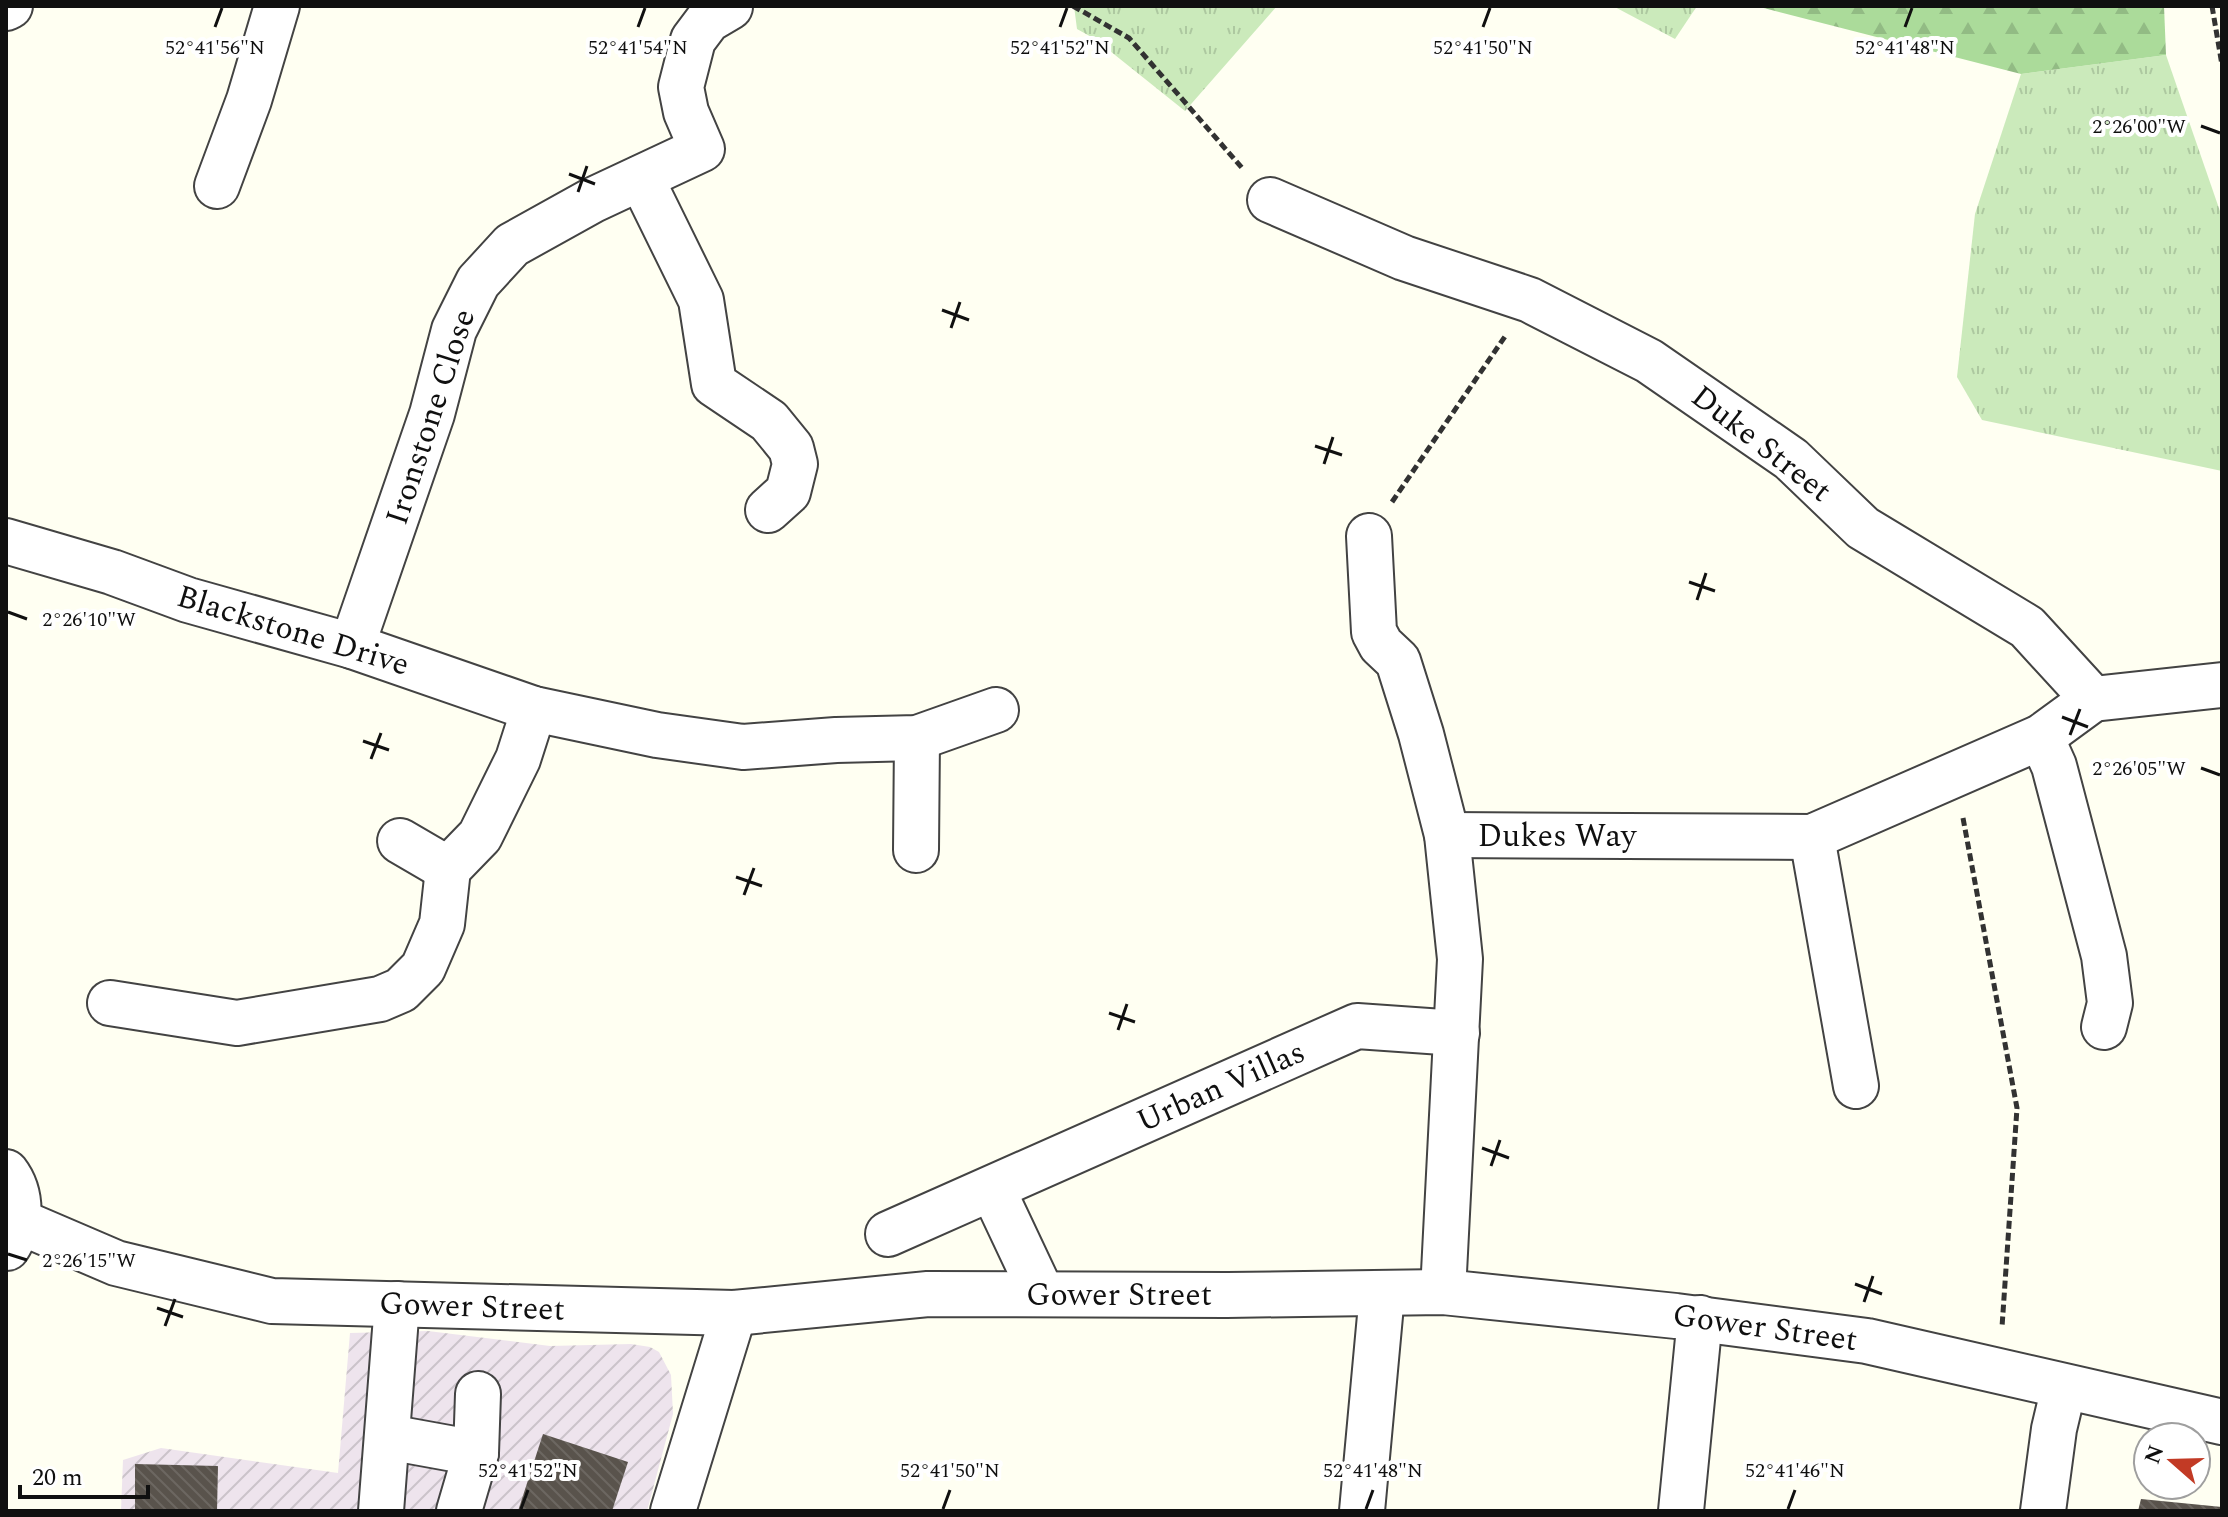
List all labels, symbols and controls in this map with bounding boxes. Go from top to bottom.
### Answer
text: 52°41'56"N [165,33,265,63]
text: 52°41'54"N [588,33,688,63]
text: 52°41'52"N [1010,33,1110,63]
text: 52°41'50"N [1433,33,1533,63]
text: 52°41'48"N [1855,33,1955,63]
text: 2°26'00"W [2092,112,2186,142]
street label: Ironstone Close [373,303,489,531]
street label: Duke Street [1680,373,1842,515]
street label: Blackstone Drive [171,572,415,690]
text: 2°26'10"W [42,605,136,635]
text: 2°26'05"W [2092,754,2186,784]
street label: Dukes Way [1478,812,1638,861]
street label: Urban Villas [1129,1028,1313,1146]
text: 2°26'15"W [42,1246,136,1276]
street label: Gower Street [1026,1271,1212,1320]
street label: Gower Street [378,1279,566,1335]
street label: Gower Street [1669,1291,1861,1365]
north arrow [2132,1421,2212,1501]
text: N [2136,1441,2173,1469]
scale bar [20,1449,148,1499]
text: 52°41'52"N [478,1456,578,1486]
text: 52°41'50"N [900,1456,1000,1486]
text: 52°41'48"N [1323,1456,1423,1486]
text: 52°41'46"N [1745,1456,1845,1486]
text: 20 m [32,1460,83,1496]

